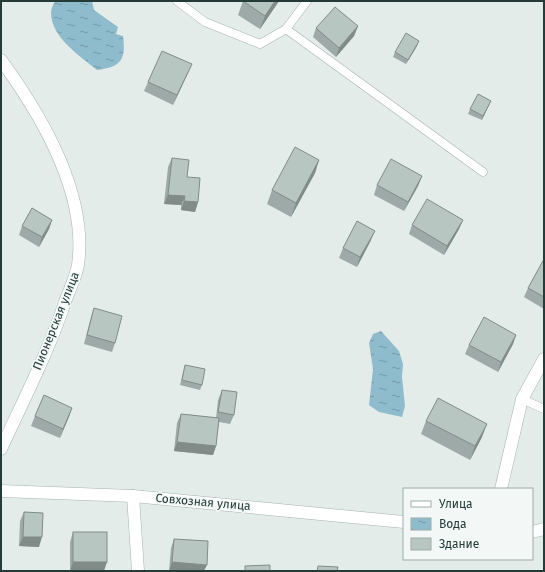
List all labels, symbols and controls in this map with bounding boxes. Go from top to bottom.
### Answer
street label: Пионерская улица [30,270,82,372]
legend [403,488,533,560]
street label: Совхозная улица [155,491,251,513]
text: Улица [439,497,473,511]
text: Вода [439,517,466,531]
text: Здание [439,537,479,551]

